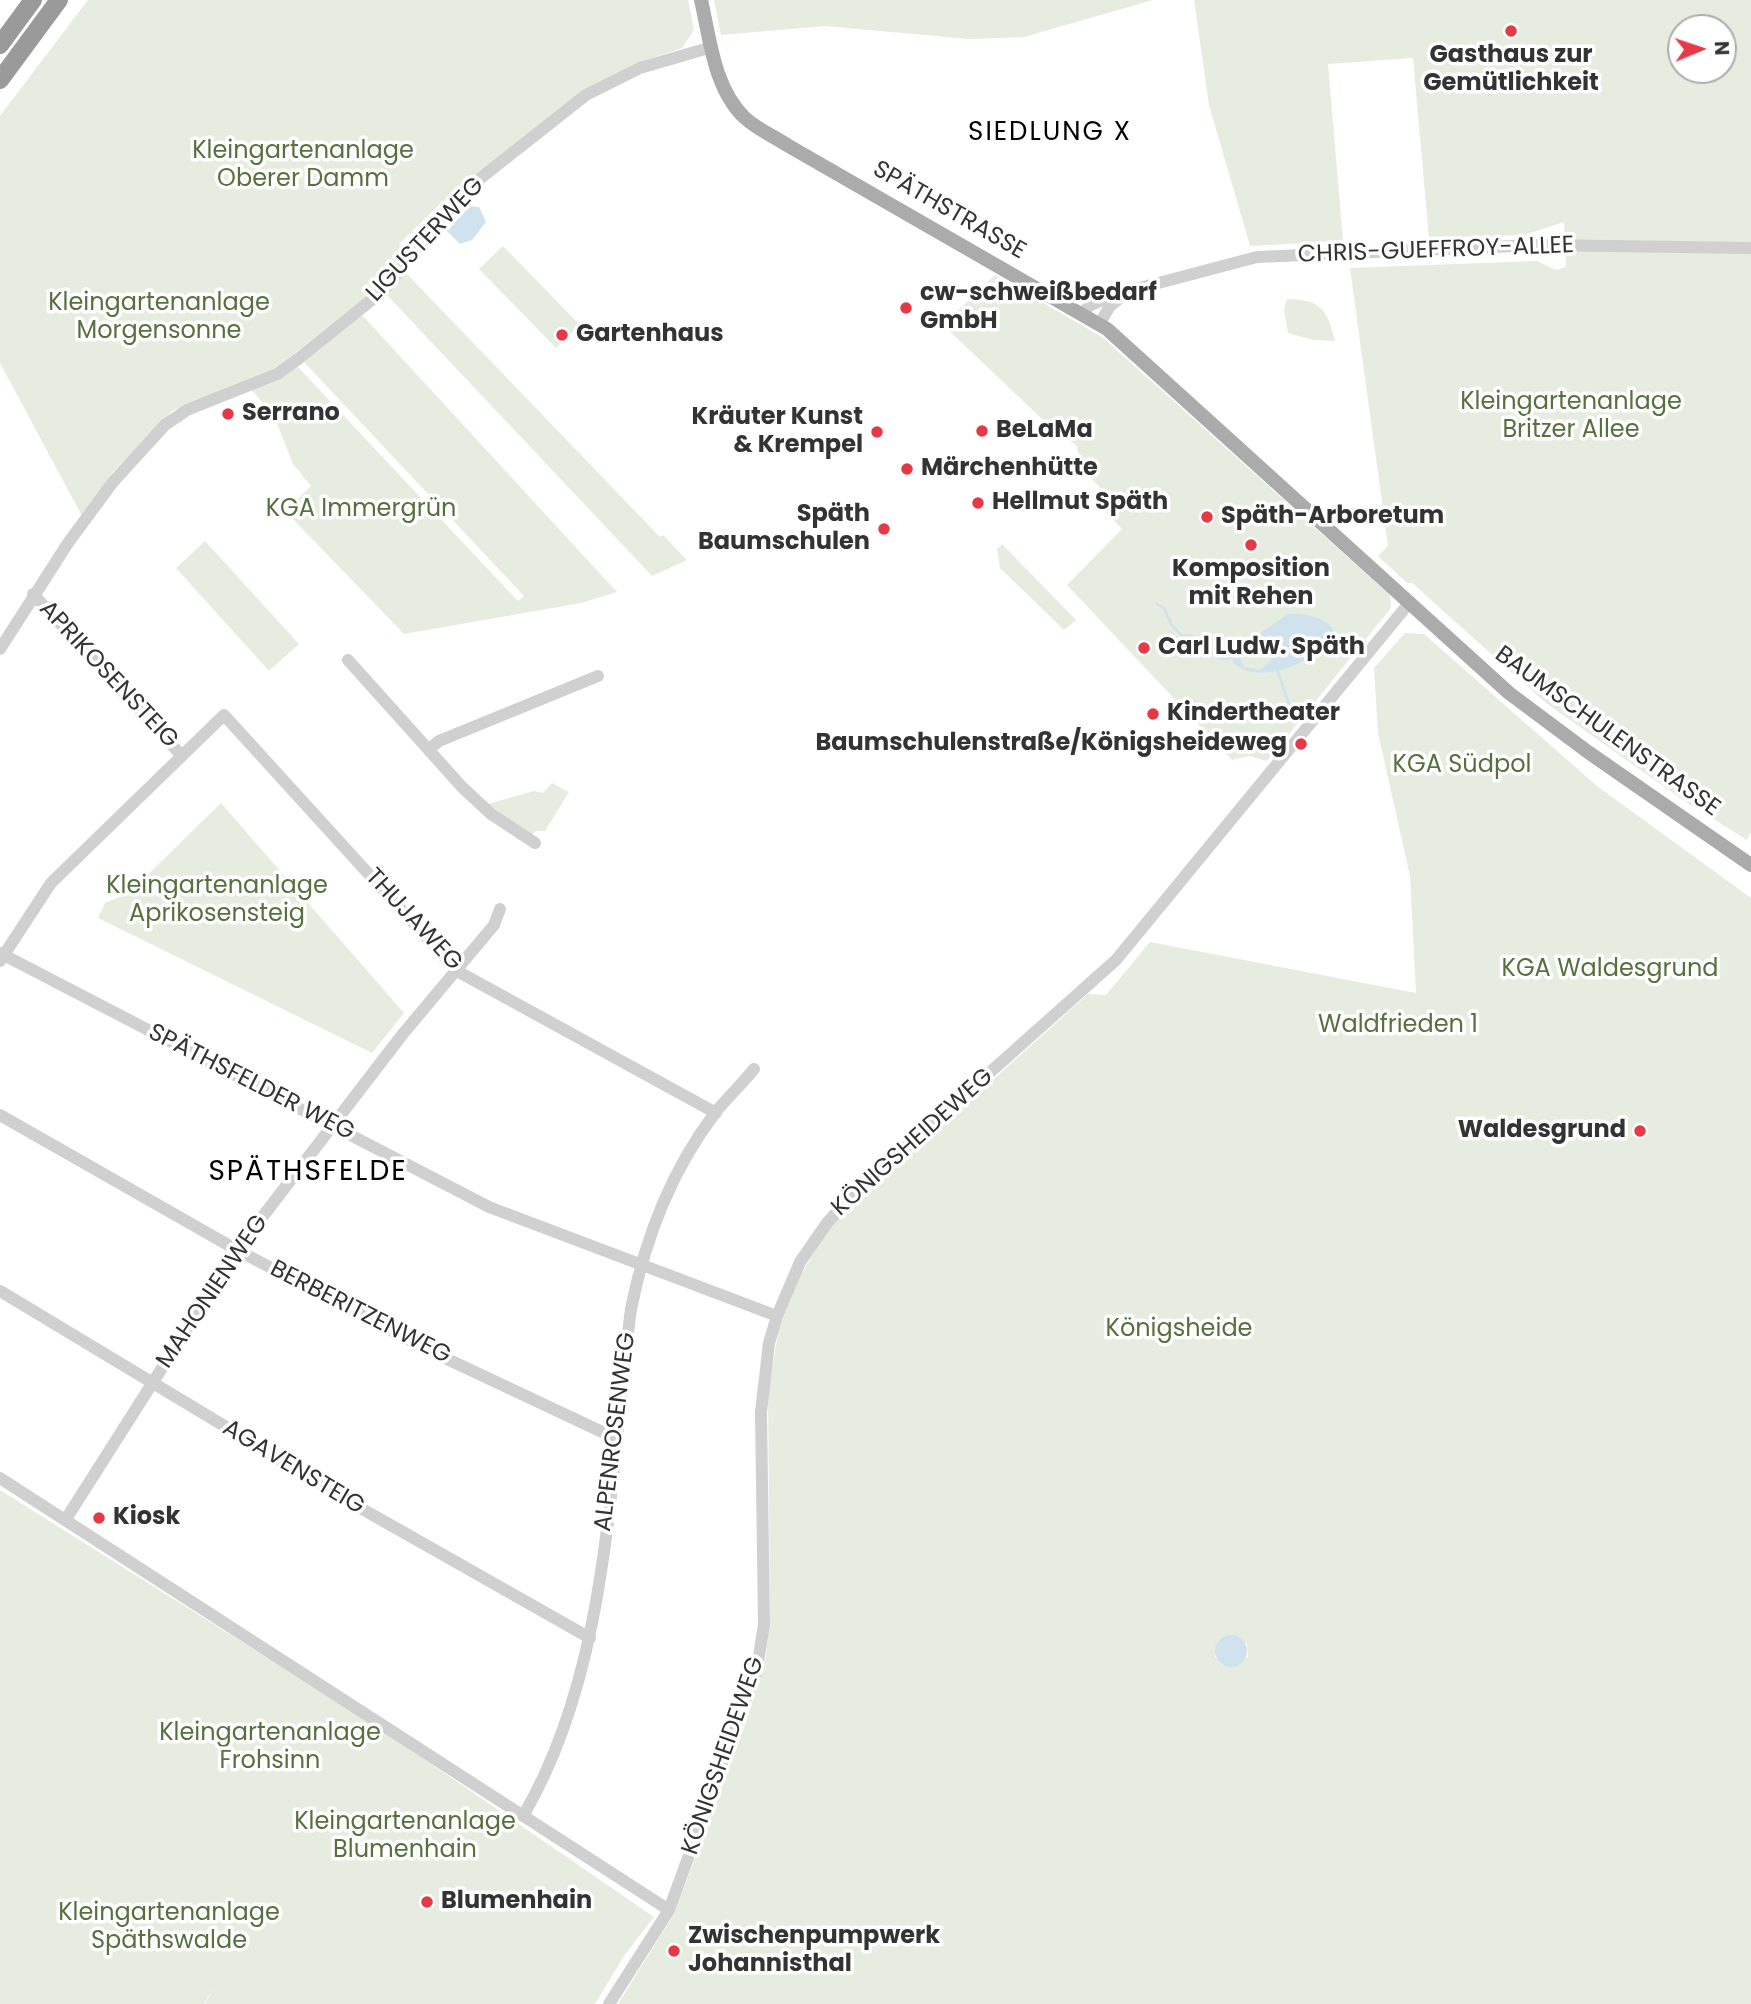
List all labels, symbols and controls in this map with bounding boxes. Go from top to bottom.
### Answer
north arrow [1667,14,1737,84]
marker: Gasthaus zur Gemütlichkeit [1503,23,1519,39]
text: N [1708,41,1735,56]
place label: Gasthaus zur Gemütlichkeit [1423,42,1599,98]
district label: SIEDLUNG X [969,117,1131,149]
park label: Kleingartenanlage Oberer Damm [192,138,414,194]
street label: SPÄTHSTRASSE [867,156,1031,266]
street label: LIGUSTERWEG [361,172,491,308]
street label: CHRIS-GUEFFROY-ALLEE [1297,232,1575,270]
place label: cw-schweißbedarf GmbH [920,280,1157,336]
park label: Kleingartenanlage Morgensonne [48,290,270,346]
marker: cw-schweißbedarf GmbH [898,300,914,316]
place label: Gartenhaus [576,321,724,349]
marker: Gartenhaus [554,327,570,343]
park label: Kleingartenanlage Britzer Allee [1460,389,1682,445]
place label: Serrano [242,400,340,428]
place label: Kräuter Kunst & Krempel [691,404,863,460]
marker: Serrano [220,406,236,422]
place label: BeLaMa [996,417,1093,445]
marker: BeLaMa [974,423,990,439]
marker: Kräuter Kunst & Krempel [869,424,885,440]
place label: Märchenhütte [921,455,1098,483]
marker: Märchenhütte [899,461,915,477]
place label: Hellmut Späth [992,489,1168,517]
marker: Hellmut Späth [970,495,986,511]
park label: KGA Immergrün [266,496,456,524]
place label: Späth Baumschulen [698,501,870,557]
place label: Späth-Arboretum [1221,503,1444,531]
marker: Späth-Arboretum [1199,509,1215,525]
marker: Späth Baumschulen [876,521,892,537]
marker: Komposition mit Rehen [1243,537,1259,553]
place label: Komposition mit Rehen [1172,556,1330,612]
street label: APRIKOSENSTEIG [32,595,184,755]
place label: Carl Ludw. Späth [1158,634,1365,662]
marker: Carl Ludw. Späth [1136,640,1152,656]
street label: BAUMSCHULENSTRASSE [1489,641,1725,823]
place label: Kindertheater [1167,700,1340,728]
marker: Kindertheater [1145,706,1161,722]
place label: Baumschulenstraße/Königsheideweg [815,730,1287,758]
marker: Baumschulenstraße/Königsheideweg [1293,736,1309,752]
park label: KGA Südpol [1393,752,1531,780]
street label: THUJAWEG [358,863,468,977]
park label: Kleingartenanlage Aprikosensteig [106,873,328,929]
park label: KGA Waldesgrund [1502,956,1718,984]
park label: Waldfrieden 1 [1318,1012,1478,1040]
street label: SPÄTHSFELDER WEG [143,1019,359,1147]
street label: KÖNIGSHEIDEWEG [826,1063,1000,1223]
place label: Waldesgrund [1458,1117,1626,1145]
marker: Waldesgrund [1632,1123,1648,1139]
district label: SPÄTHSFELDE [210,1156,406,1190]
street label: MAHONIENWEG [151,1210,275,1374]
street label: BERBERITZENWEG [265,1255,455,1371]
park label: Königsheide [1106,1316,1252,1344]
street label: ALPENROSENWEG [589,1331,643,1533]
street label: AGAVENSTEIG [217,1414,369,1522]
place label: Kiosk [113,1504,180,1532]
marker: Kiosk [91,1510,107,1526]
street label: KÖNIGSHEIDEWEG [677,1653,771,1859]
park label: Kleingartenanlage Frohsinn [159,1720,381,1776]
park label: Kleingartenanlage Blumenhain [294,1809,516,1865]
place label: Blumenhain [441,1888,592,1916]
marker: Blumenhain [419,1894,435,1910]
park label: Kleingartenanlage Späthswalde [58,1900,280,1956]
place label: Zwischenpumpwerk Johannisthal [688,1923,940,1979]
marker: Zwischenpumpwerk Johannisthal [666,1943,682,1959]

